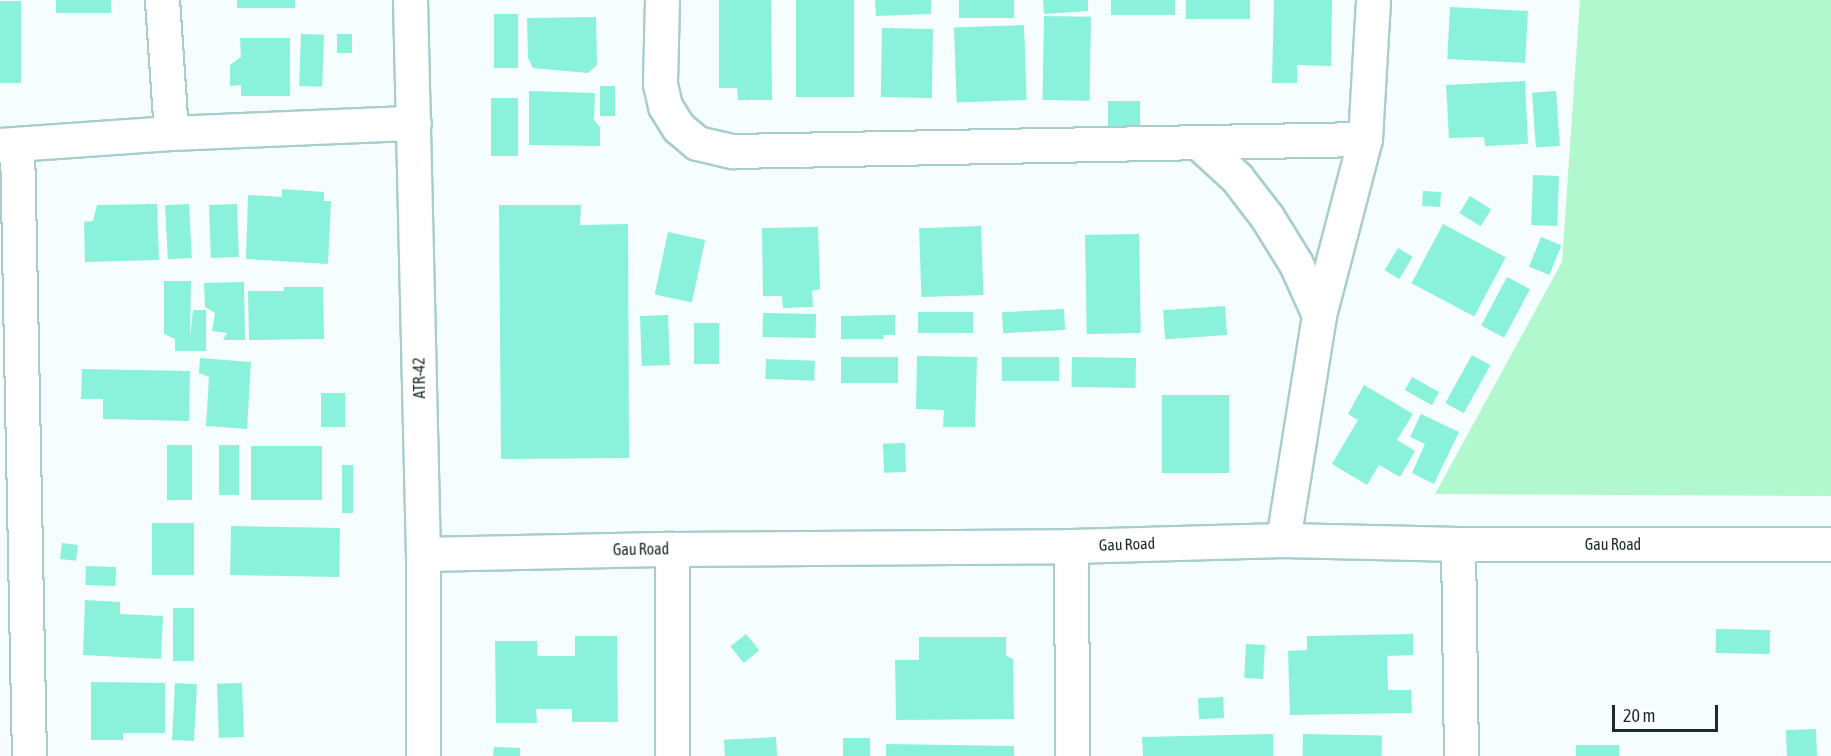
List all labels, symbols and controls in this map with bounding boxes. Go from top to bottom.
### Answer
street label: ATR-42 [409,357,429,399]
street label: Gau Road [1098,533,1156,555]
street label: Gau Road [1585,534,1641,554]
street label: Gau Road [613,539,669,559]
scale bar [1615,693,1722,731]
text: 20 m [1623,705,1655,726]

